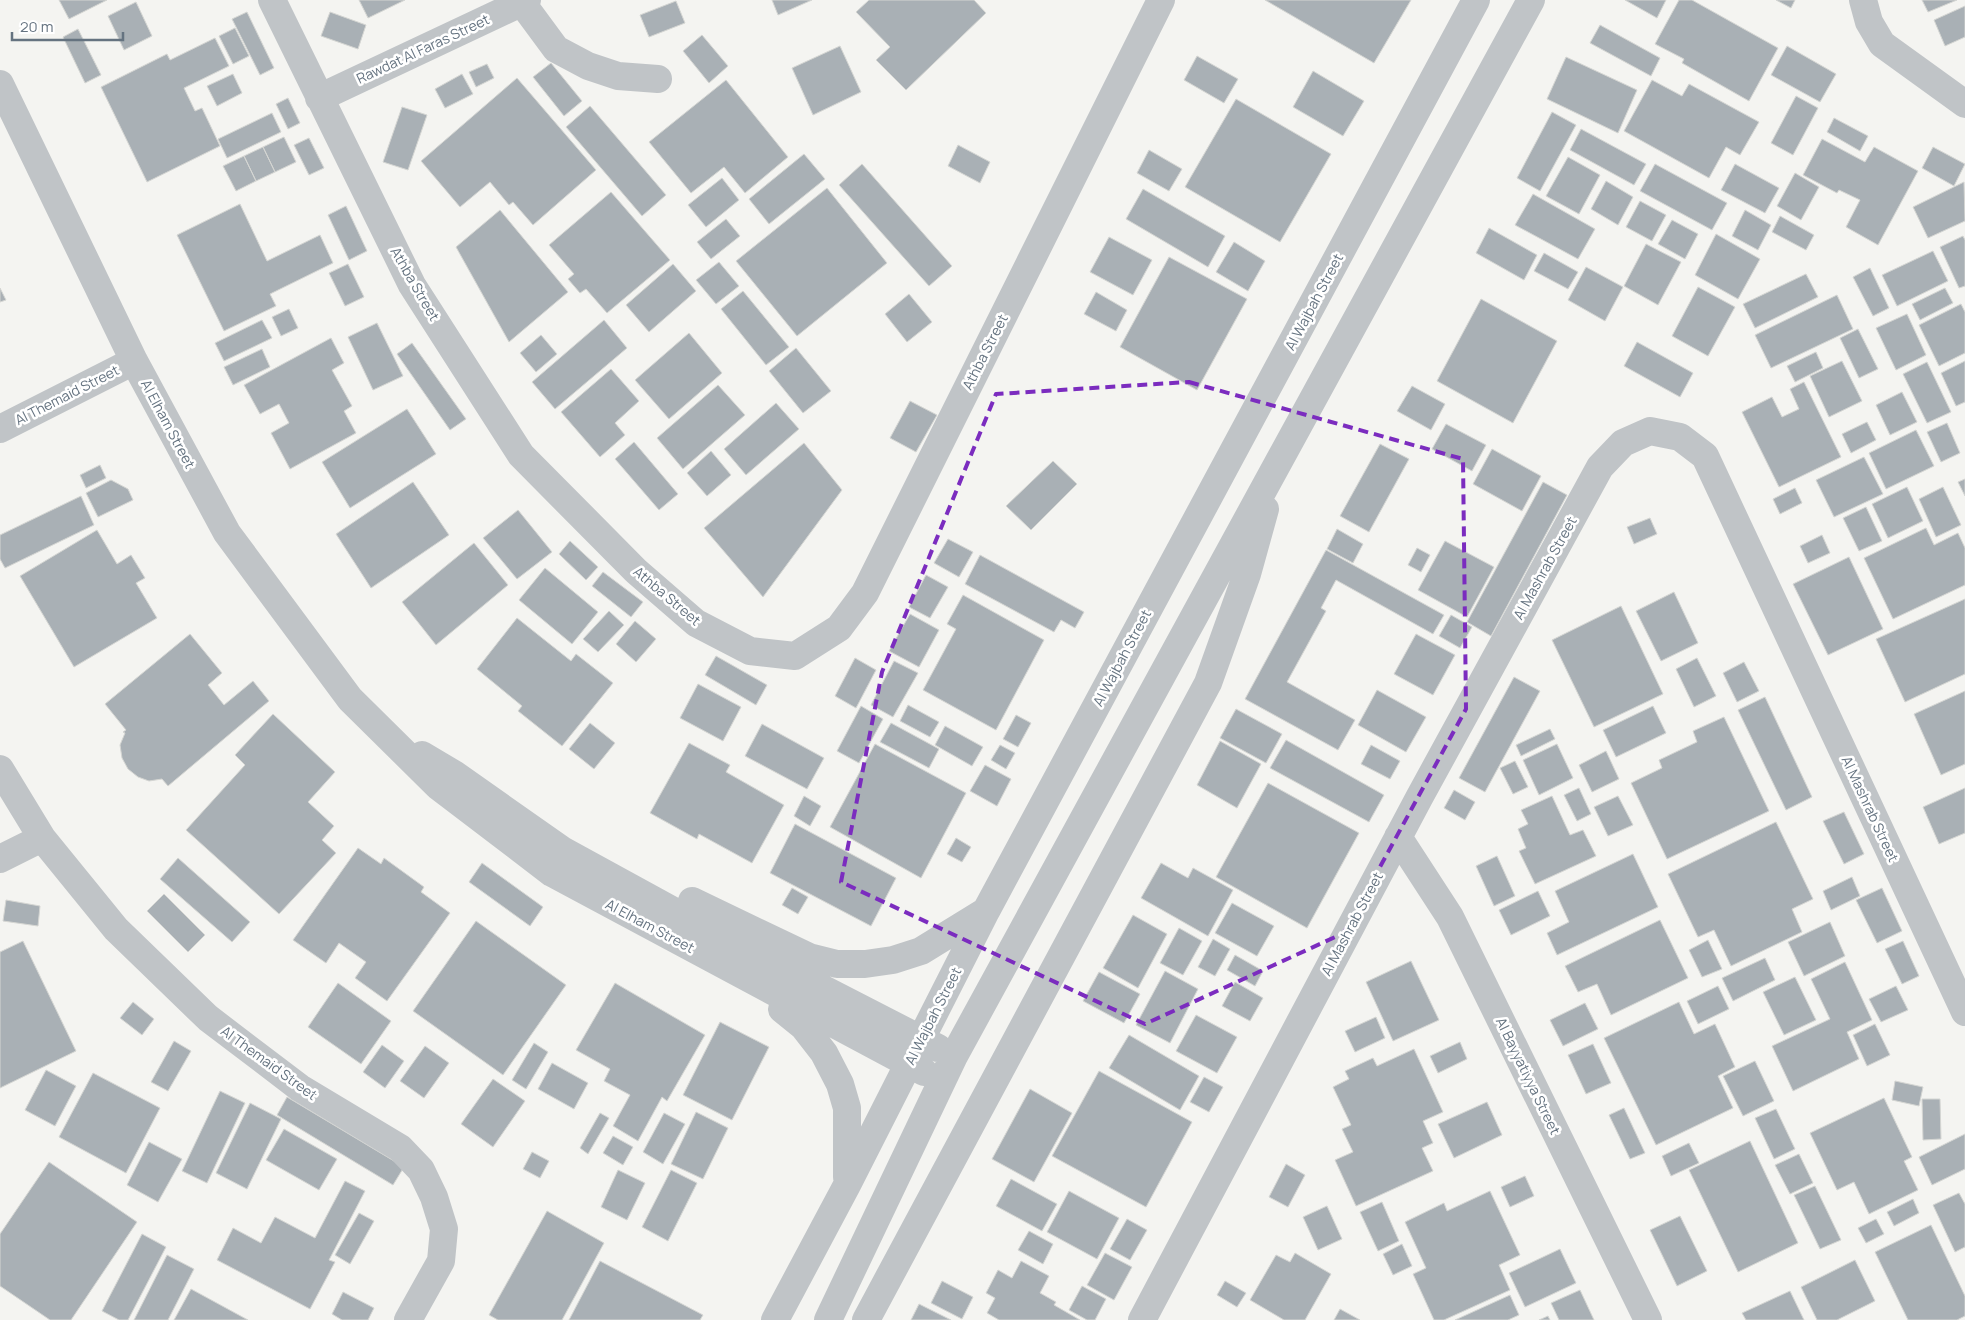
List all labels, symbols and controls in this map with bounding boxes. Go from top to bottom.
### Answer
street label: Rawdat Al Faras Street [353,9,493,88]
scale bar [12,10,124,42]
text: 20 m [20,16,53,37]
street label: Athba Street [387,243,444,325]
street label: Al Wajbah Street [1280,250,1347,353]
street label: Athba Street [957,310,1012,393]
street label: Al Themaid Street [11,360,123,429]
street label: Al Elham Street [137,376,200,472]
street label: Al Mashrab Street [1508,513,1581,623]
street label: Athba Street [630,562,705,630]
street label: Al Wajbah Street [1088,606,1155,709]
street label: Al Mashrab Street [1838,753,1904,865]
street label: Al Mashrab Street [1316,868,1387,979]
street label: Al Elham Street [602,894,698,957]
street label: Al Wajbah Street [900,963,965,1068]
street label: Al Bayyatiyya Street [1492,1014,1565,1138]
street label: Al Themaid Street [217,1021,322,1104]

